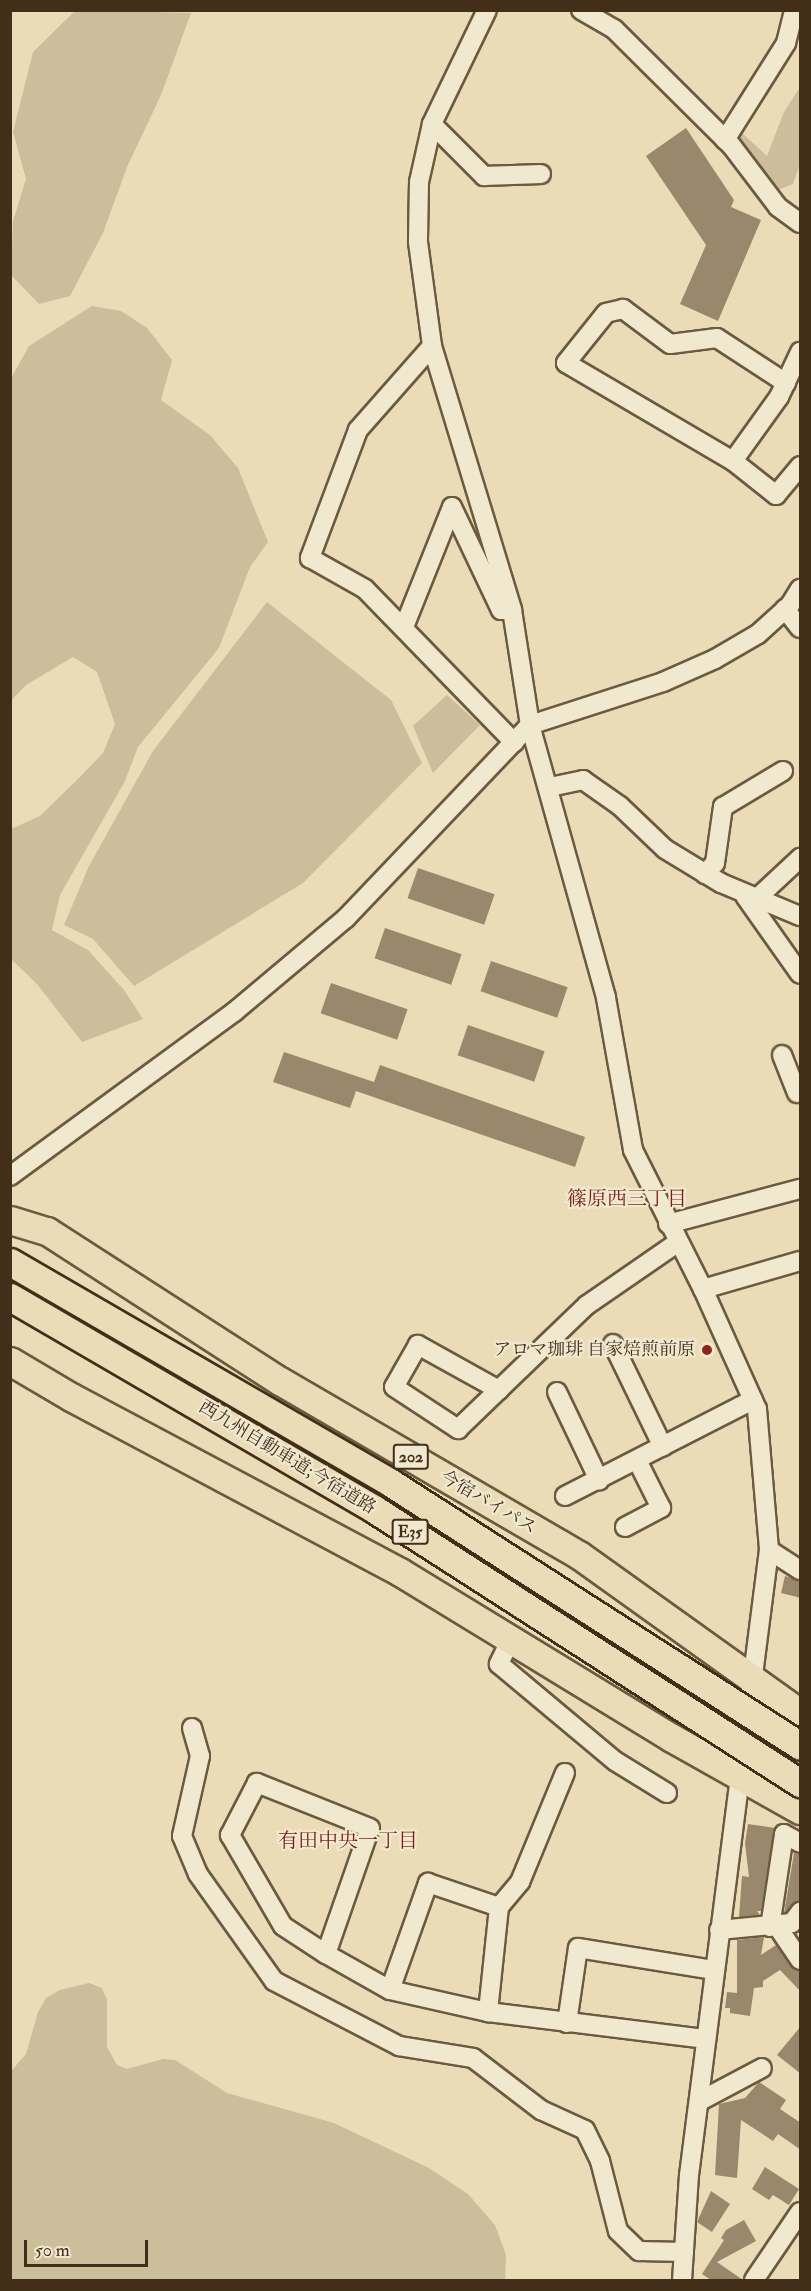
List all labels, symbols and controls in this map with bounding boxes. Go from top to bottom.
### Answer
district label: 篠原西三丁目 [567,1186,687,1210]
place label: アロマ珈琲 自家焙煎前原 [493,1339,695,1361]
marker: アロマ珈琲 自家焙煎前原 [700,1343,714,1357]
street label: 西九州自動車道;今宿道路 [195,1397,379,1519]
road number: 202 [392,1444,430,1470]
street label: 今宿バイパス [436,1467,540,1539]
road number: E35 [390,1519,430,1545]
district label: 有田中央一丁目 [278,1828,418,1852]
scale bar [27,2228,152,2266]
text: 50 m [35,2239,70,2262]

